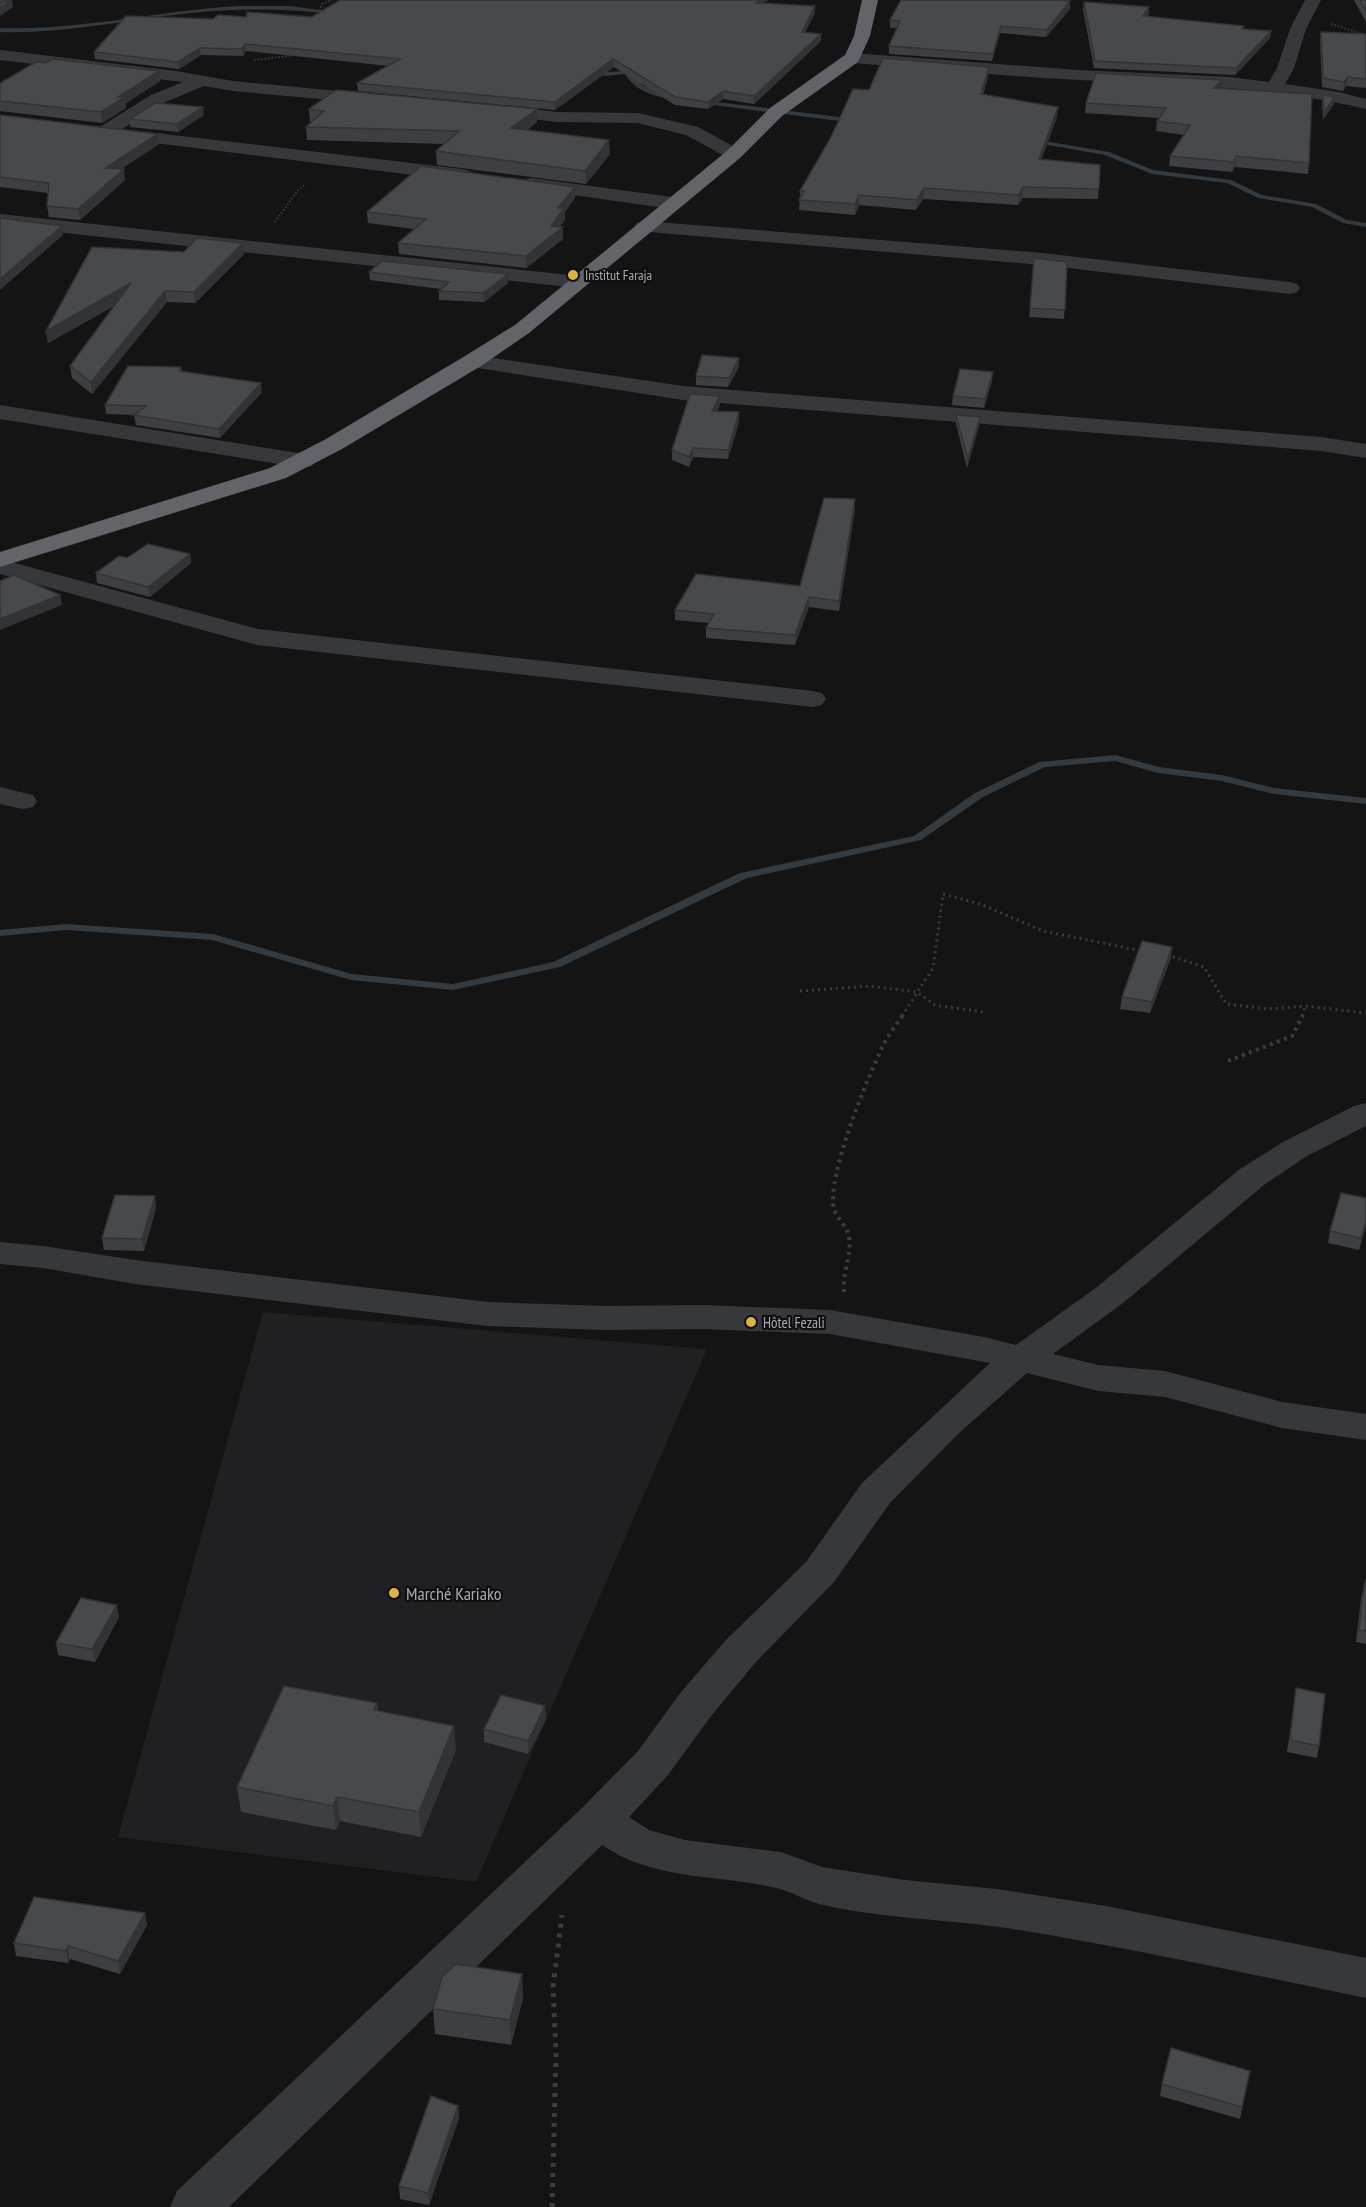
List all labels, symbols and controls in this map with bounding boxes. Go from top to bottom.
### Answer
place label: Institut Faraja [585,266,652,284]
marker: Institut Faraja [566,268,580,282]
place label: Hôtel Fezali [763,1313,825,1332]
marker: Hôtel Fezali [744,1315,758,1329]
place label: Marché Kariako [406,1582,502,1605]
marker: Marché Kariako [387,1586,401,1600]

